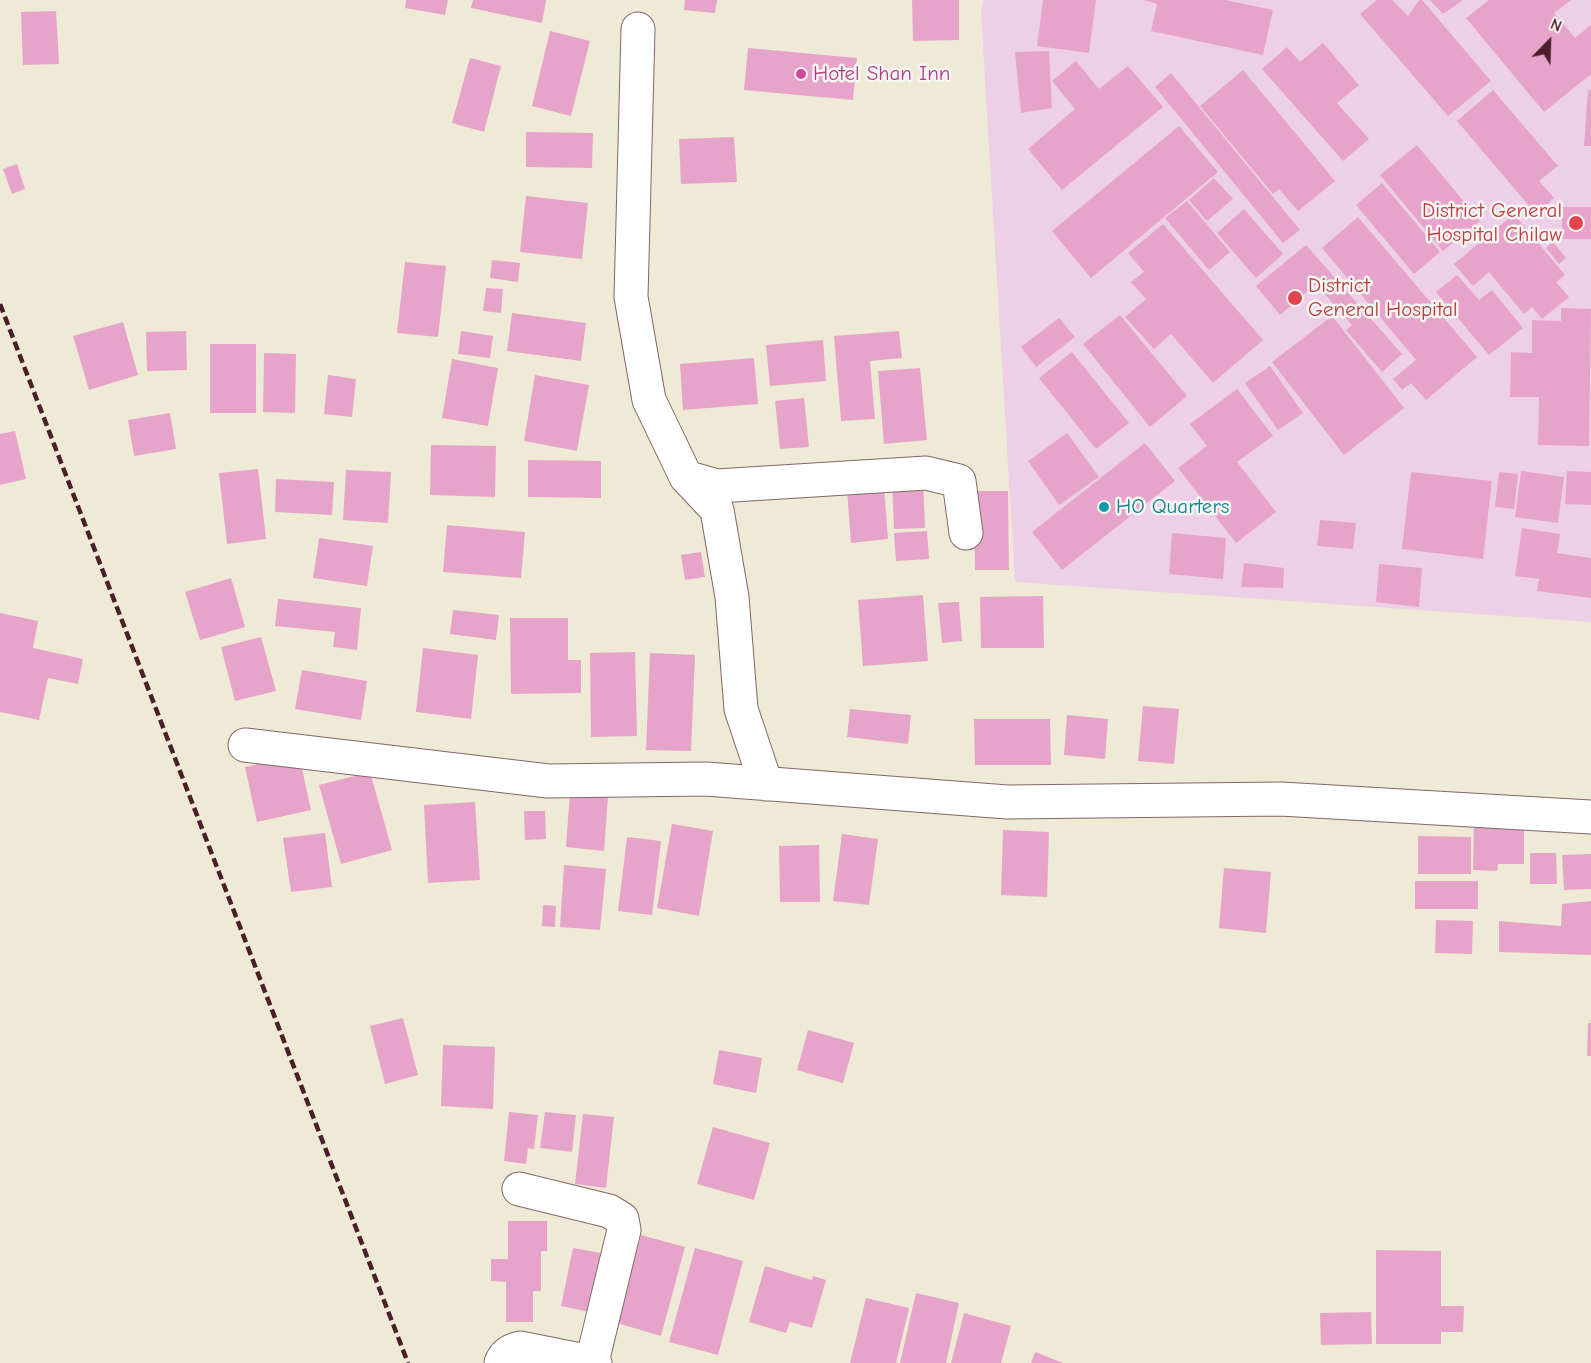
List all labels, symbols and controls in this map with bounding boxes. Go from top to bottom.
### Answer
north arrow [1519,12,1579,72]
text: N [1548,15,1564,36]
place label: Hotel Shan Inn [813,61,950,87]
marker: Hotel Shan Inn [794,67,808,81]
place label: District General Hospital Chilaw [1422,198,1562,248]
marker: District General Hospital Chilaw [1567,214,1585,232]
place label: District General Hospital [1308,273,1458,323]
marker: District General Hospital [1286,289,1304,307]
place label: HO Quarters [1116,494,1229,520]
marker: HO Quarters [1097,500,1111,514]

